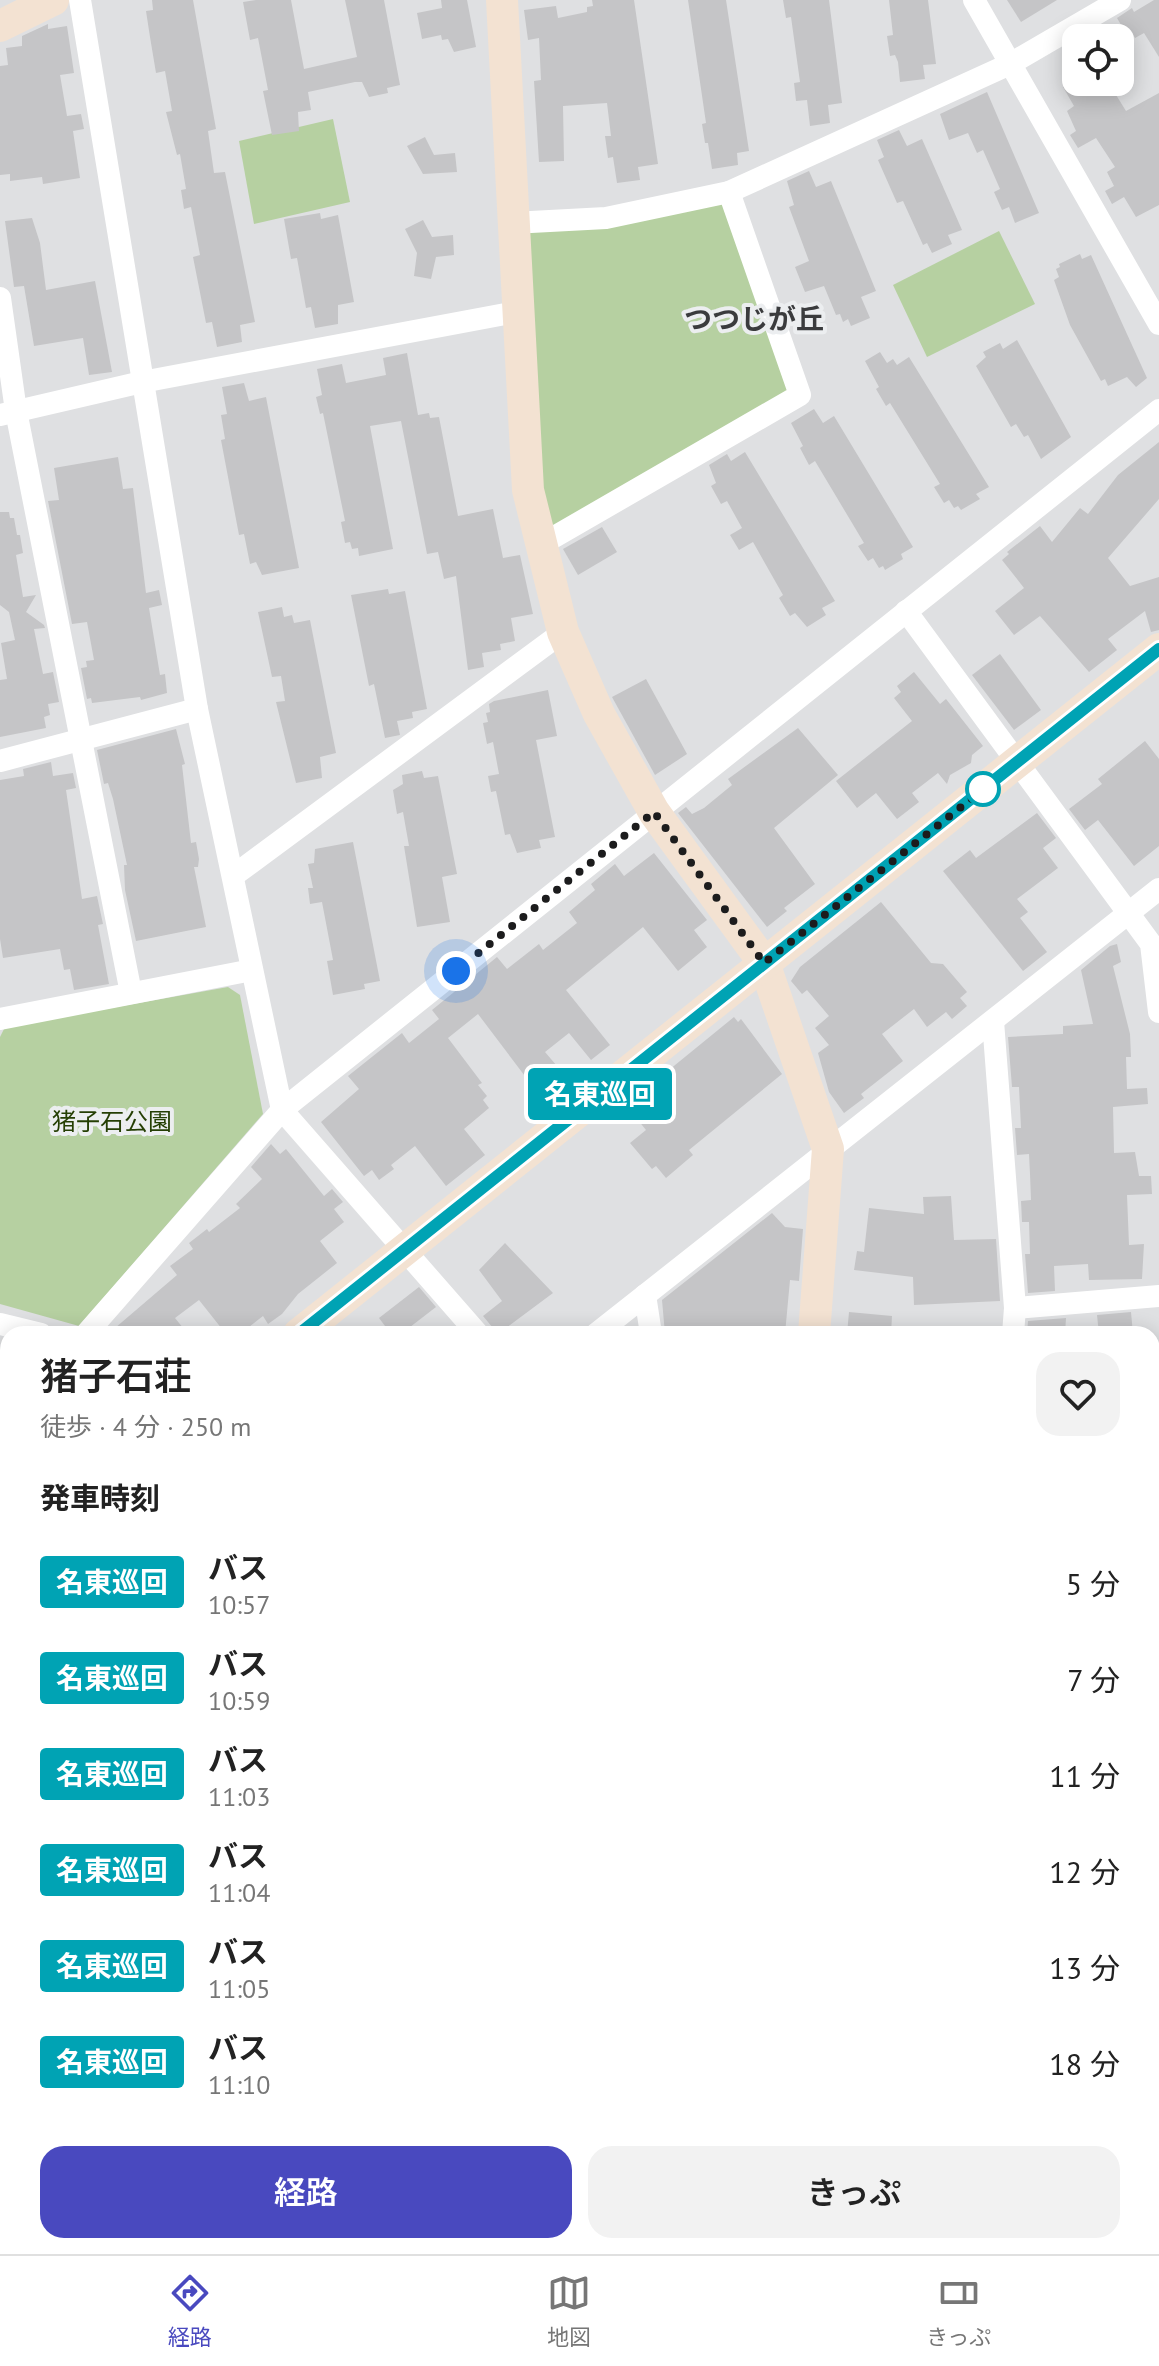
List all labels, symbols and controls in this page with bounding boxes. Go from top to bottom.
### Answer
map controls [1062,24,1134,96]
button: locate [1062,24,1134,96]
district label: つつじが丘 [684,300,824,337]
unlabelled marker [966,772,1000,806]
your location [436,951,476,991]
line badge: 名東巡回 [544,1068,656,1120]
text: 名東巡回 [544,1075,656,1112]
park label: 猪子石公園 [52,1106,172,1137]
text: 猪子石荘 [40,1351,192,1400]
button: heart [1036,1352,1120,1436]
text: 徒歩 · 4 分 · 250 m [40,1410,251,1443]
text: 発車時刻 [40,1478,160,1517]
text: バス [208,1548,268,1587]
text: 名東巡回 [56,1563,168,1600]
text: 5 分 [1066,1564,1120,1603]
text: 10:57 [208,1588,270,1621]
text: バス [208,1644,268,1683]
text: 名東巡回 [56,1659,168,1696]
text: 7 分 [1067,1660,1120,1699]
text: 10:59 [208,1684,270,1717]
text: バス [208,1740,268,1779]
text: 名東巡回 [56,1755,168,1792]
text: 11 分 [1049,1756,1120,1795]
text: 11:03 [208,1780,270,1813]
text: バス [208,1836,268,1875]
text: 名東巡回 [56,1851,168,1888]
text: 12 分 [1049,1852,1120,1891]
text: 11:04 [208,1876,270,1909]
text: バス [208,1932,268,1971]
text: 名東巡回 [56,1947,168,1984]
text: 13 分 [1049,1948,1120,1987]
text: 11:05 [208,1972,270,2005]
text: バス [208,2028,268,2067]
text: 名東巡回 [56,2043,168,2080]
text: 18 分 [1049,2044,1120,2083]
text: 11:10 [208,2068,270,2101]
button: 経路 [40,2146,572,2238]
button: きっぷ [588,2146,1120,2238]
tab: 経路 [168,2271,212,2351]
tab: 地図 [547,2271,591,2351]
tab: きっぷ [926,2271,991,2351]

